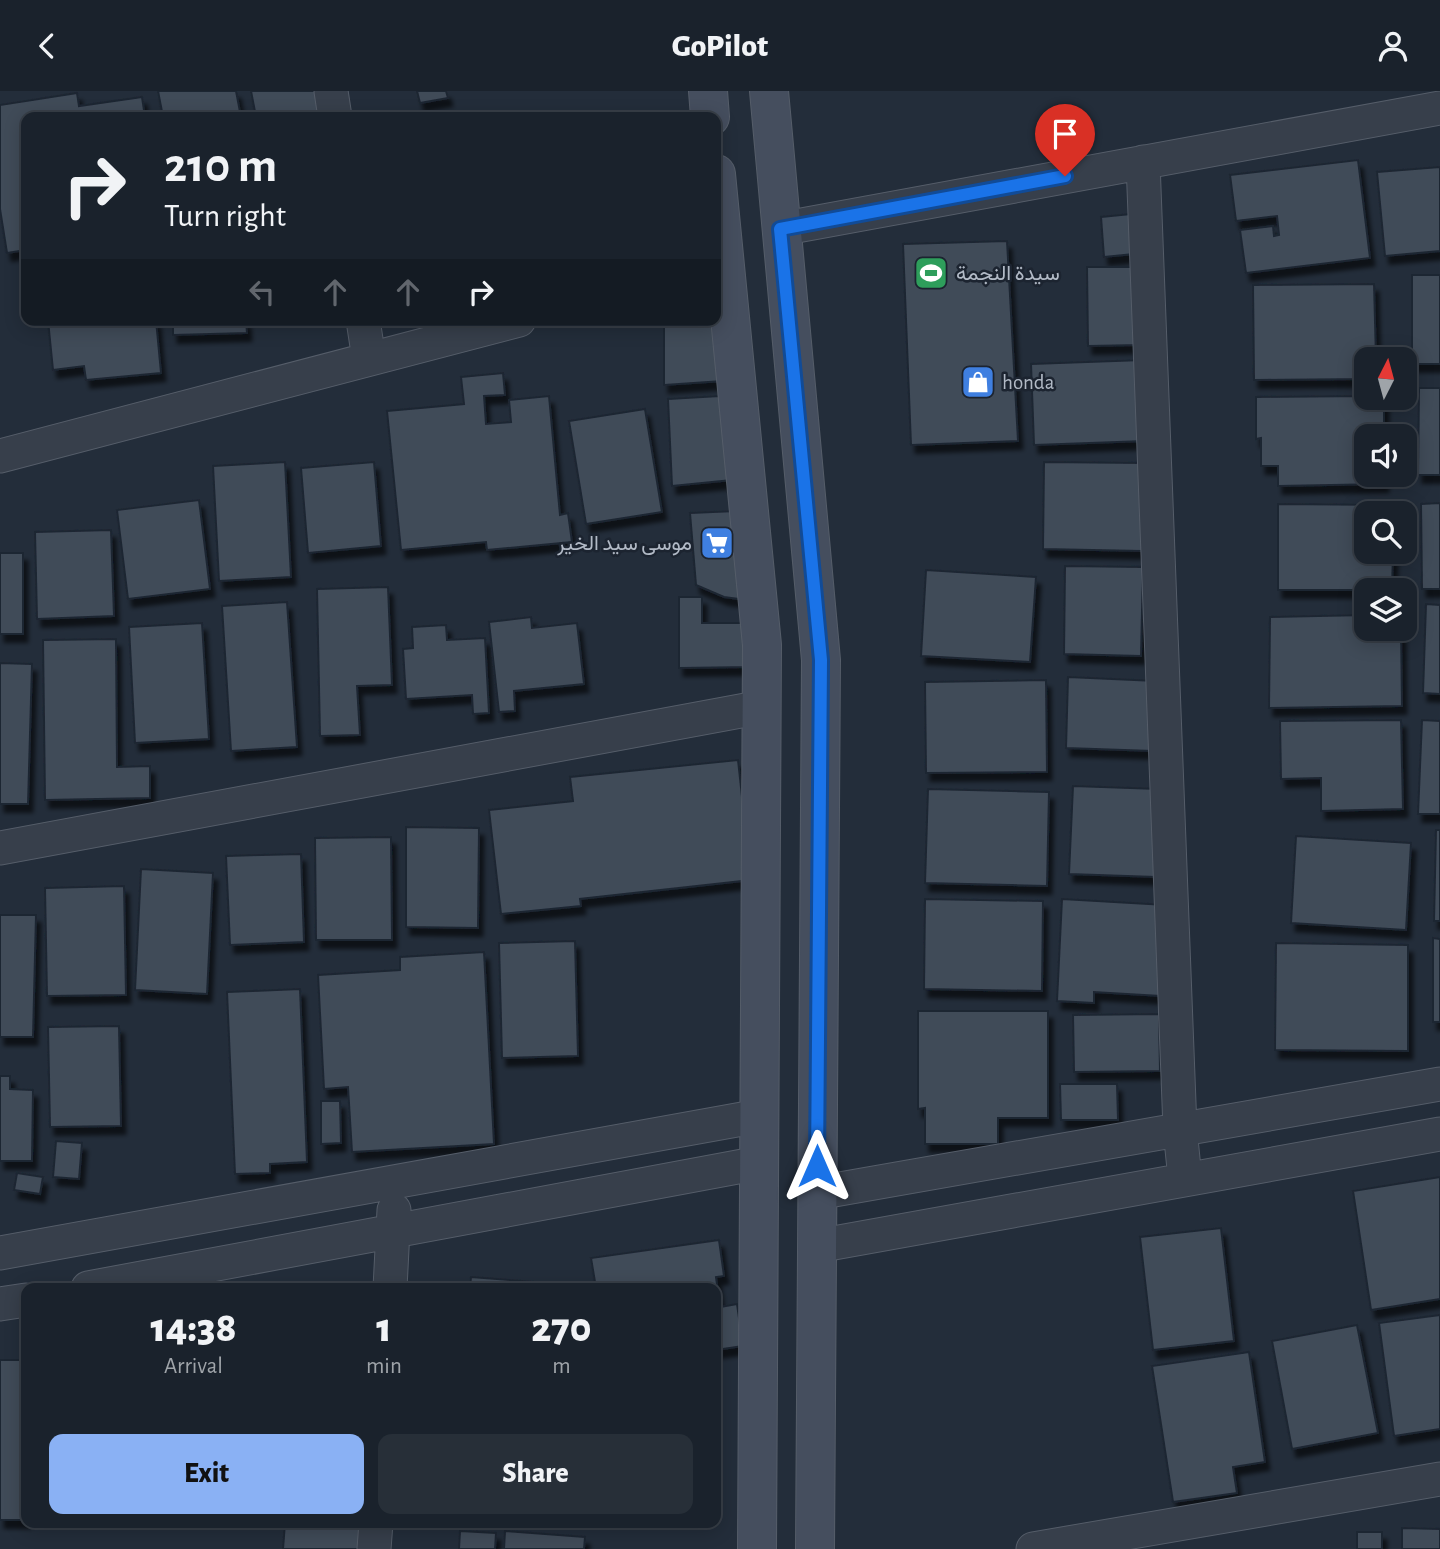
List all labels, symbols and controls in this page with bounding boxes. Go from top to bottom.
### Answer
icon: back [28,27,66,65]
icon: person [1374,27,1412,65]
text: GoPilot [672,30,768,62]
pin [1035,104,1095,176]
icon: arrive [1046,115,1084,153]
icon: right [49,140,140,231]
text: 210 m [164,142,277,191]
text: Turn right [164,200,286,232]
sports icon: سيدة النجمة [912,254,950,292]
place label: سيدة النجمة [956,263,1060,285]
icon: left [243,273,281,311]
icon: ahead [316,273,354,311]
icon: ahead [389,273,427,311]
icon: right [462,273,500,311]
north arrow [1354,347,1418,409]
map controls [1354,347,1417,641]
shop icon: honda [959,363,997,401]
place label: honda [1002,372,1055,393]
button: sound [1354,424,1417,487]
button: search [1354,501,1417,564]
supermarket icon: موسى سيد الخير [698,524,736,562]
place label: موسى سيد الخير [556,533,692,556]
button: layers [1354,578,1417,641]
position arrow [780,1129,854,1203]
text: 14:38 [150,1307,237,1349]
text: 1 [376,1307,392,1349]
text: 270 [531,1307,592,1349]
text: Arrival [164,1355,223,1378]
text: min [366,1355,402,1378]
text: m [552,1355,571,1378]
button: Exit [49,1434,364,1514]
button: Share [378,1434,693,1514]

